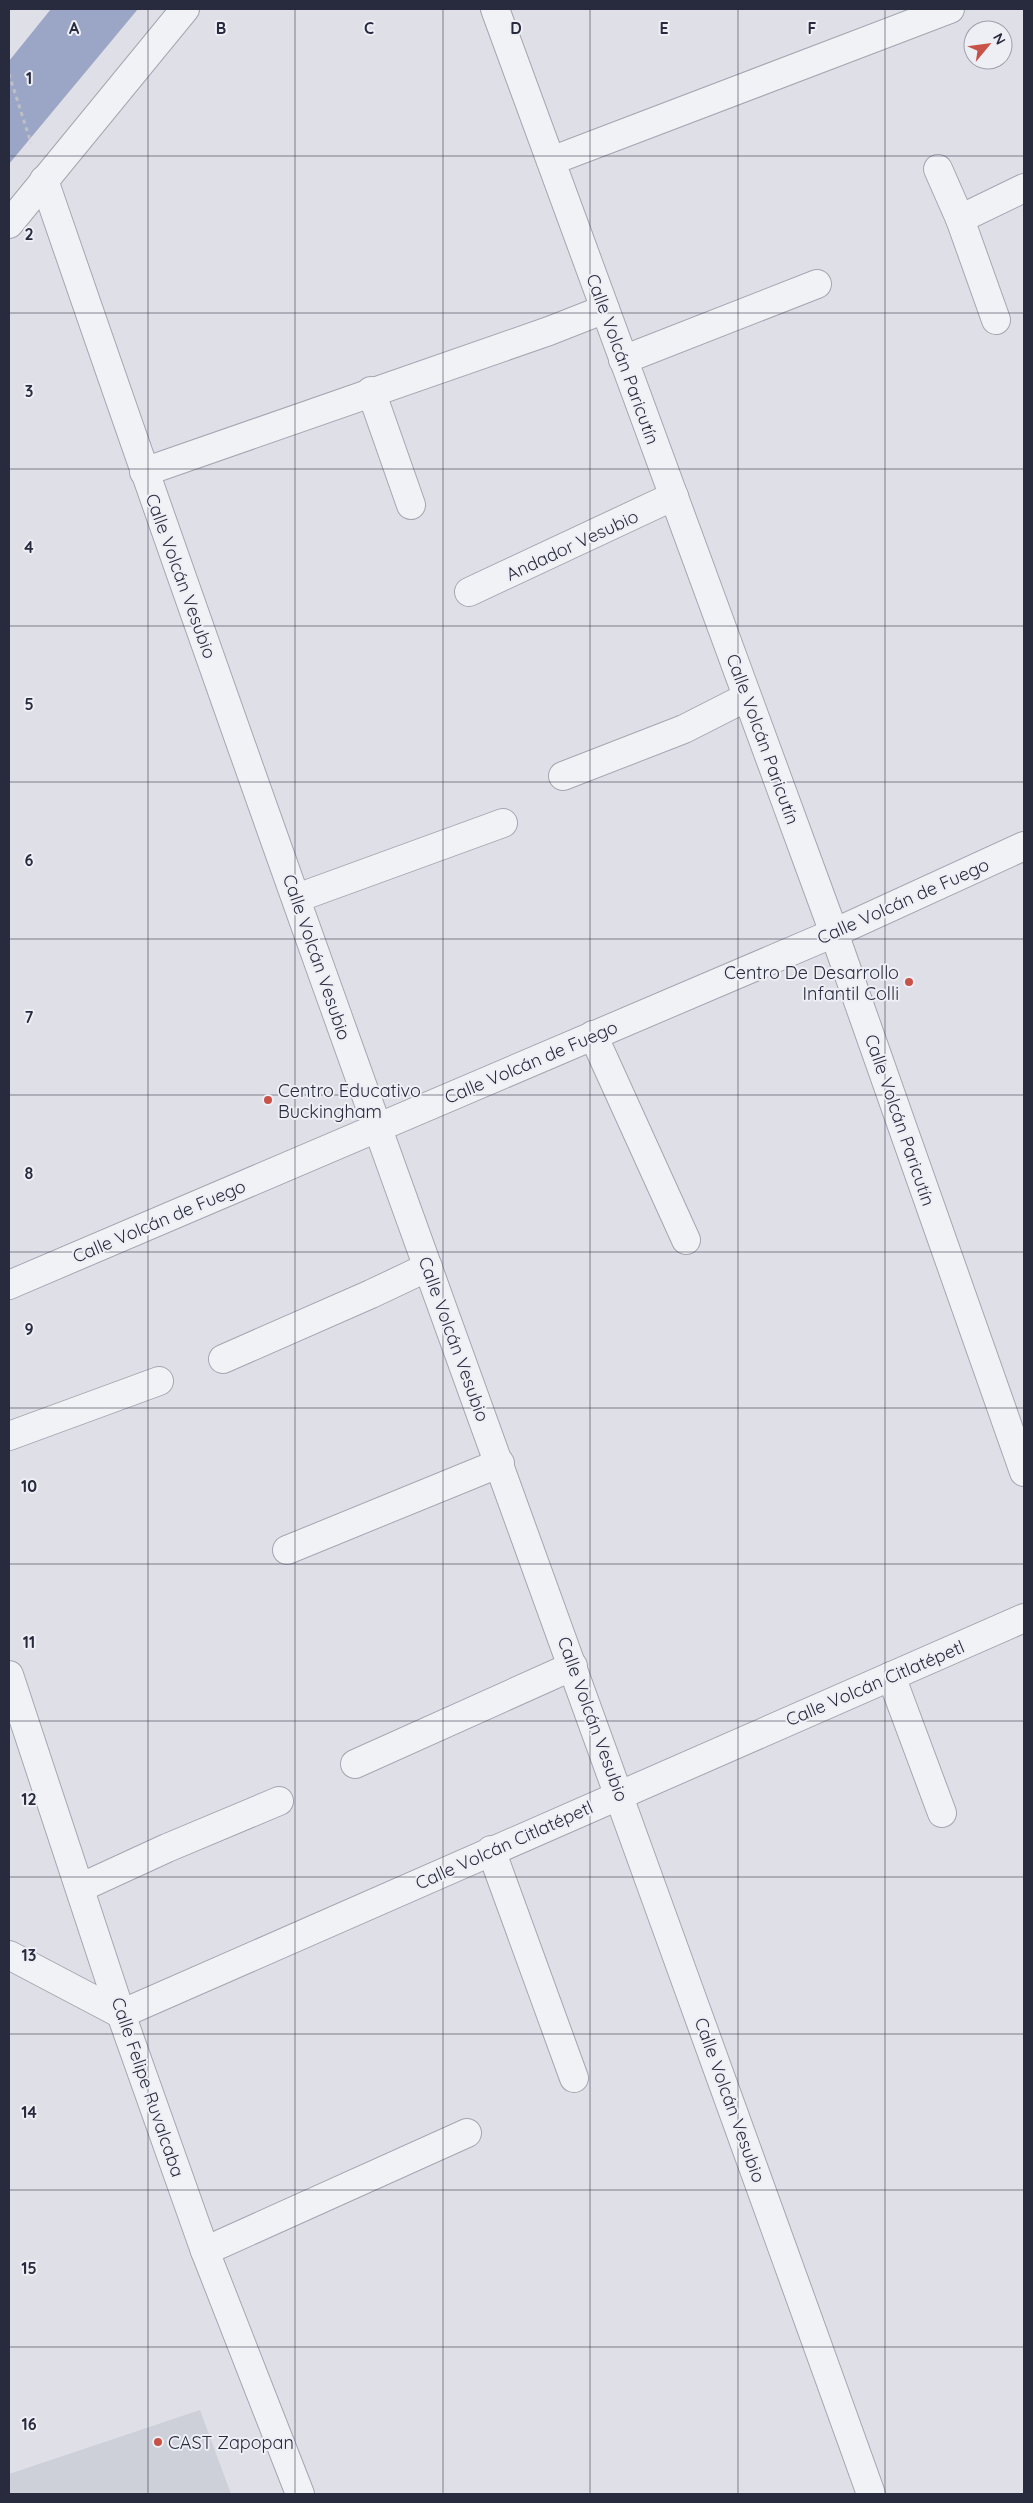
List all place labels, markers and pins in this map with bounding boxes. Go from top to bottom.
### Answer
place label: Centro De Desarrollo Infantil Colli [724,961,899,1005]
marker: Centro De Desarrollo Infantil Colli [903,976,915,988]
place label: Centro Educativo Buckingham [278,1079,421,1123]
marker: Centro Educativo Buckingham [262,1094,274,1106]
place label: CAST Zapopan [168,2431,294,2454]
marker: CAST Zapopan [152,2436,164,2448]

